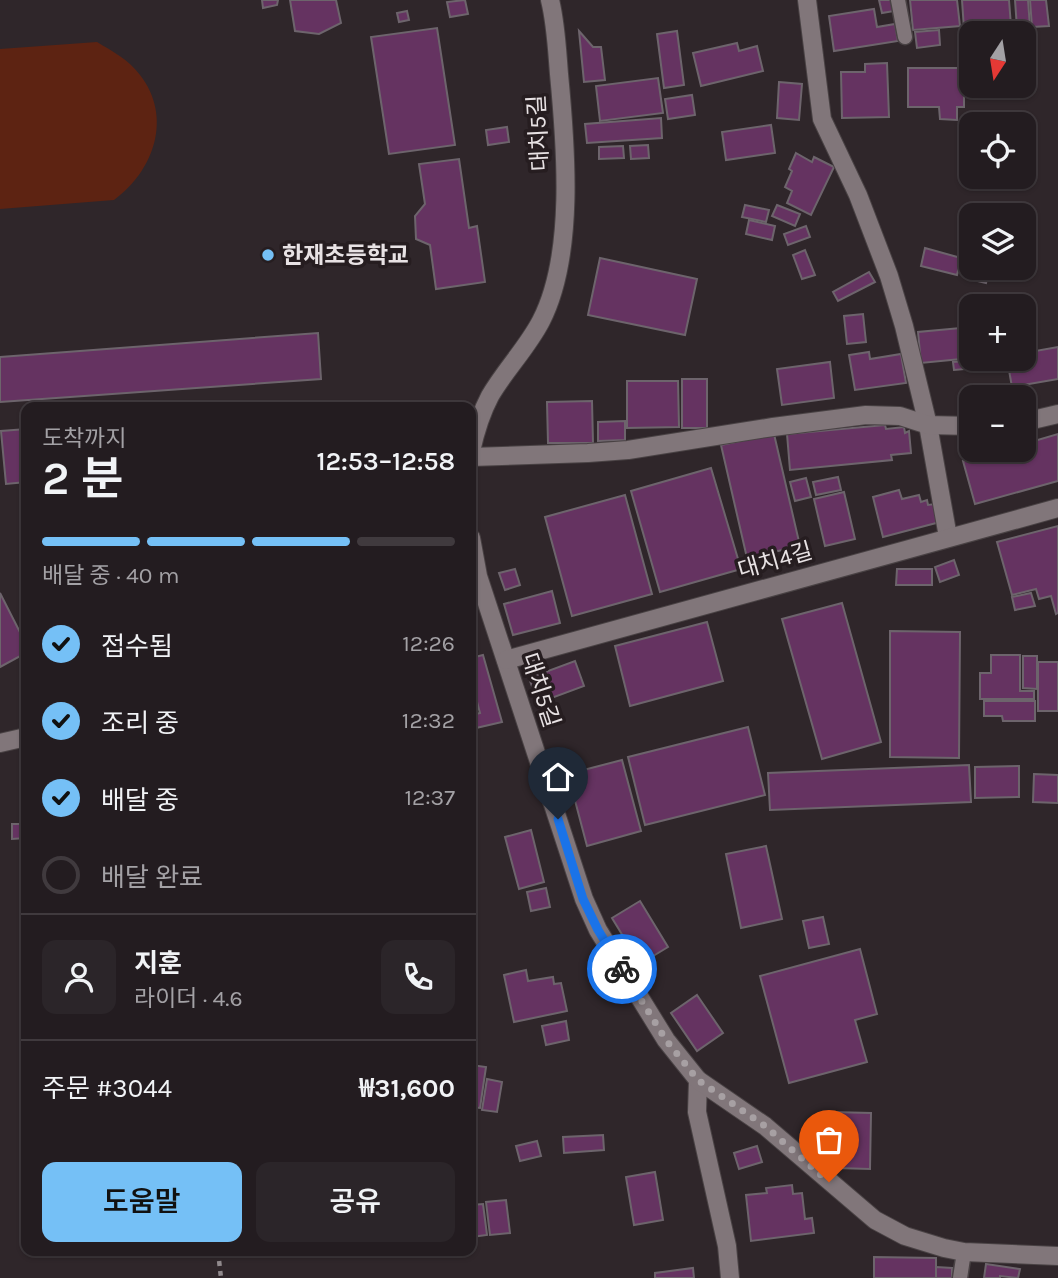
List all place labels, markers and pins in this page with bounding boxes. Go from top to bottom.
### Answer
place label: 한재초등학교 [282,242,409,269]
marker: 한재초등학교 [260,247,276,263]
pin [528,747,588,819]
pin [799,1110,859,1182]

